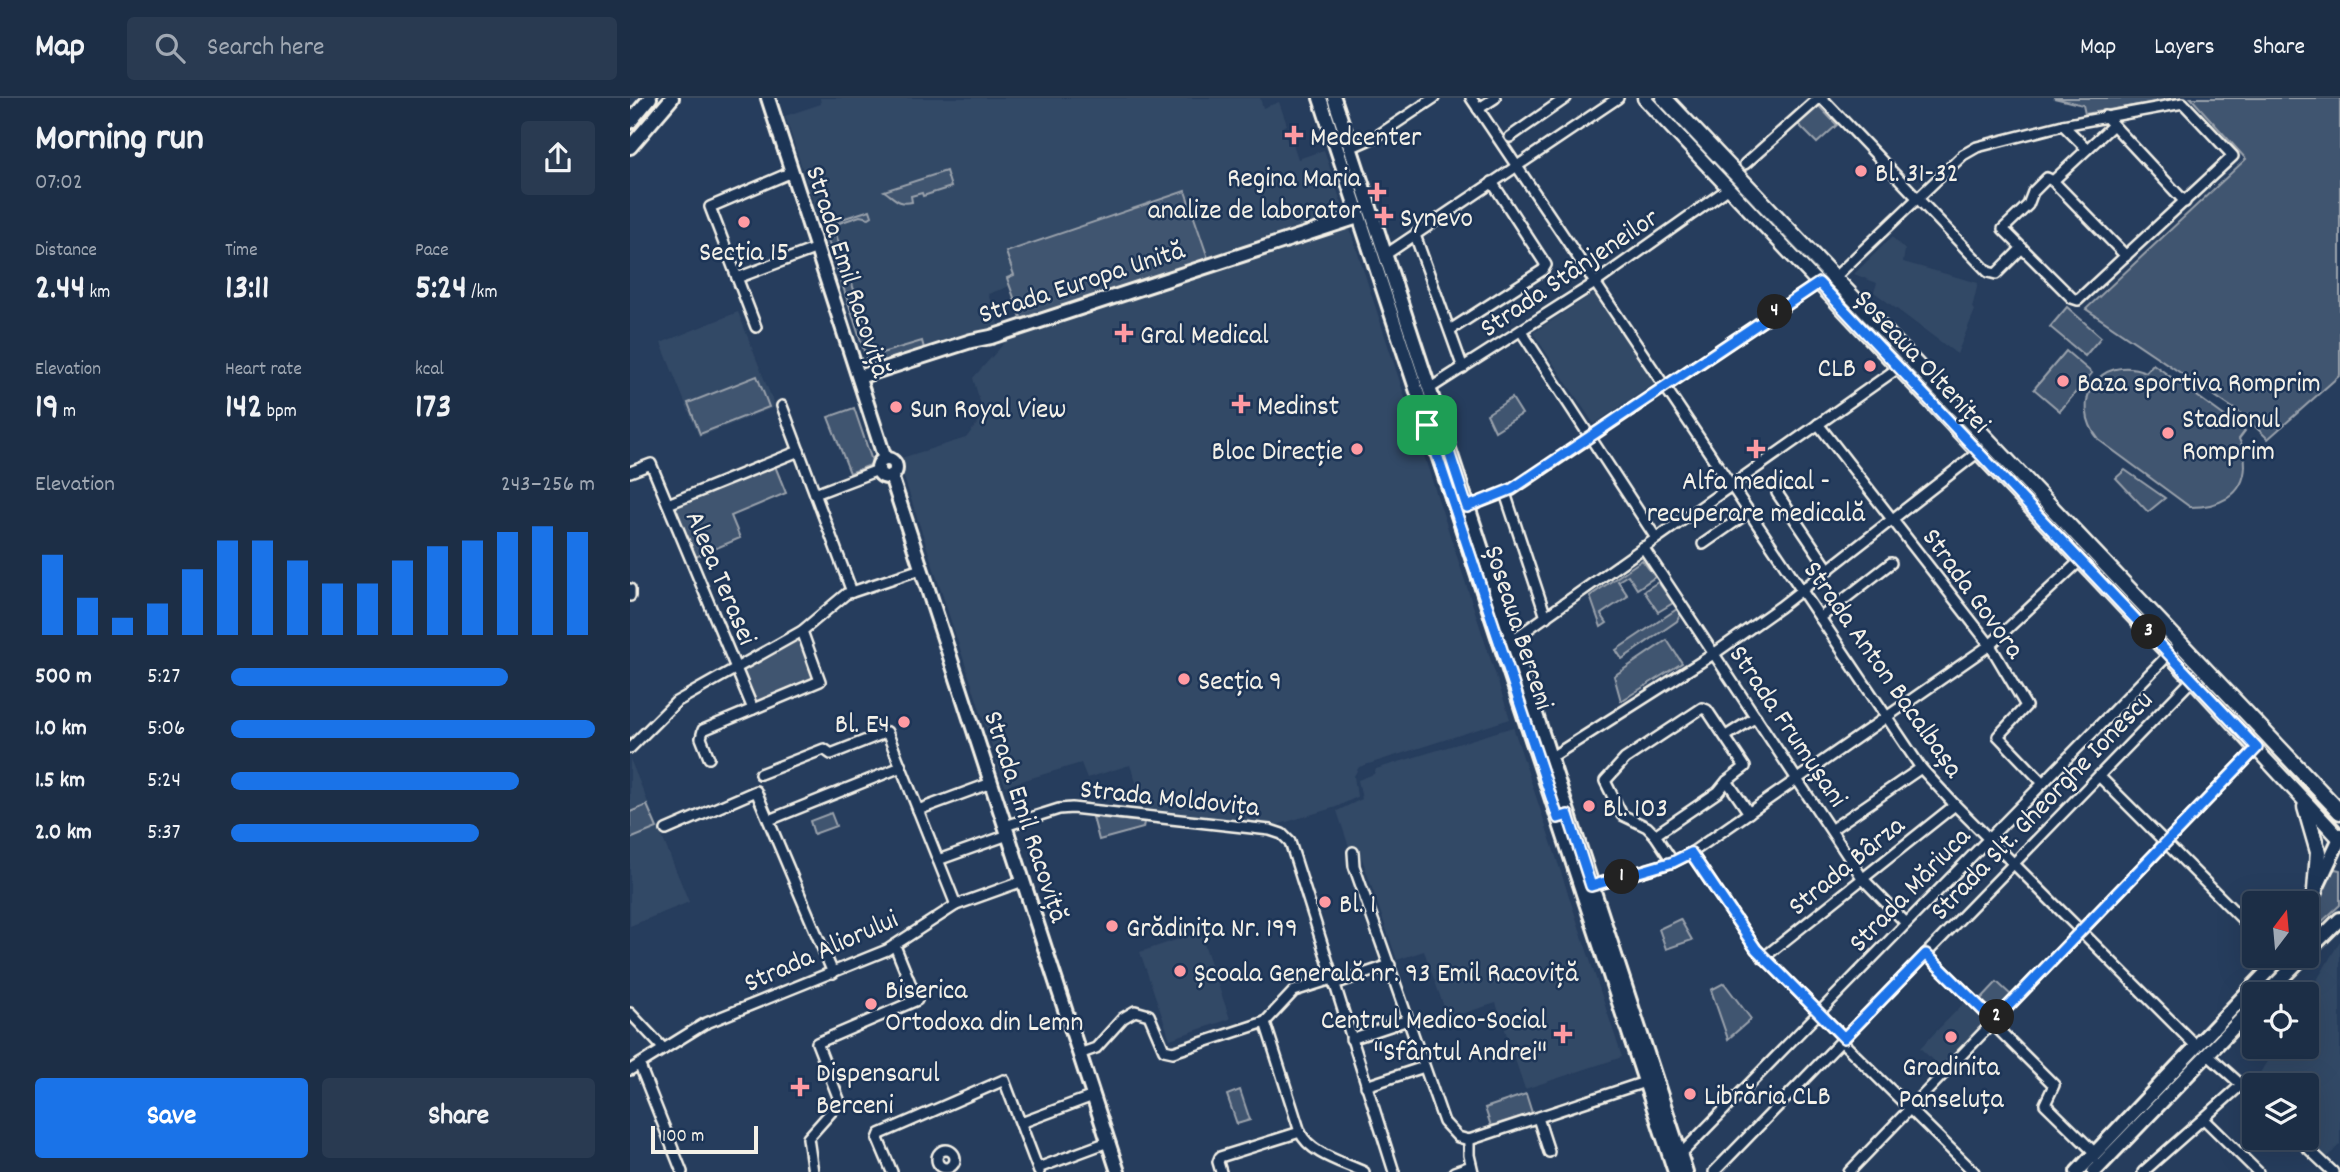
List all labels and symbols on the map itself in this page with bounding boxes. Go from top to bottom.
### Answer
place label: Medcenter [1310,120,1422,160]
marker: Medcenter [1284,125,1304,145]
place label: Bl. 31-32 [1875,156,1959,196]
street label: Strada Emil Racoviță [792,161,898,384]
place label: Regina Maria analize de laborator [1148,161,1362,233]
marker: Bl. 31-32 [1853,163,1869,179]
marker: Regina Maria analize de laborator [1367,182,1387,202]
street label: Strada Stânjeneilor [1473,200,1669,350]
place label: Synevo [1400,201,1473,241]
marker: Synevo [1374,206,1394,226]
marker: Secția 15 [736,214,752,230]
street label: Strada Europa Unită [974,233,1191,337]
place label: Secția 15 [699,235,789,275]
street label: Șoseaua Olteniței [1843,282,1998,444]
pin: 4 [1758,294,1792,330]
place label: Gral Medical [1140,318,1269,358]
marker: Gral Medical [1114,323,1134,343]
place label: CLB [1817,351,1856,391]
marker: CLB [1862,358,1878,374]
place label: Baza sportiva Romprim [2077,366,2321,406]
marker: Baza sportiva Romprim [2055,373,2071,389]
place label: Medinst [1257,389,1339,429]
place label: Sun Royal View [910,392,1066,432]
marker: Medinst [1231,394,1251,414]
pin [1397,395,1457,455]
marker: Sun Royal View [888,399,904,415]
place label: Stadionul Romprim [2182,402,2281,474]
marker: Stadionul Romprim [2160,425,2176,441]
place label: Bloc Direcție [1212,434,1343,474]
marker: Alfa medical - recuperare medicală [1746,439,1766,459]
marker: Bloc Direcție [1349,441,1365,457]
place label: Alfa medical - recuperare medicală [1647,464,1865,536]
street label: Aleea Terasei [672,506,765,652]
street label: Strada Govora [1910,521,2033,669]
street label: Șoseaua Berceni [1471,541,1562,716]
street label: Strada Anton Bacalbașa [1791,554,1971,788]
pin: 3 [2132,614,2166,650]
street label: Strada Frumușani [1717,639,1855,817]
place label: Secția 9 [1198,664,1282,704]
marker: Secția 9 [1176,671,1192,687]
street label: Strada Slt. Gheorghe Ionescu [1923,683,2165,932]
street label: Strada Emil Racoviță [970,706,1076,929]
place label: Bl. E4 [835,707,890,747]
marker: Bl. E4 [896,714,912,730]
street label: Strada Moldovița [1078,772,1262,830]
place label: Bl. 103 [1603,791,1668,831]
marker: Bl. 103 [1581,798,1597,814]
street label: Strada Bârza [1781,808,1916,928]
street label: Strada Măriuca [1841,819,1983,963]
pin: 1 [1604,860,1640,894]
place label: Bl. 1 [1339,887,1376,927]
north arrow [2242,891,2319,968]
marker: Bl. 1 [1317,894,1333,910]
street label: Strada Aliorului [739,902,905,1005]
place label: Grădinița Nr. 199 [1126,911,1298,951]
marker: Grădinița Nr. 199 [1104,918,1120,934]
place label: Școala Generală nr. 93 Emil Racoviță [1194,956,1579,996]
marker: Școala Generală nr. 93 Emil Racoviță [1172,963,1188,979]
place label: Biserica Ortodoxa din Lemn [885,973,1083,1045]
marker: Biserica Ortodoxa din Lemn [863,996,879,1012]
pin: 2 [1980,1000,2014,1034]
place label: Centrul Medico-Social "Sfântul Andrei" [1321,1003,1547,1075]
marker: Centrul Medico-Social "Sfântul Andrei" [1553,1024,1573,1044]
marker: Gradinita Panseluța [1943,1029,1959,1045]
place label: Gradinita Panseluța [1898,1050,2004,1122]
place label: Dispensarul Berceni [816,1056,940,1128]
marker: Dispensarul Berceni [790,1077,810,1097]
place label: Librăria CLB [1704,1079,1831,1119]
marker: Librăria CLB [1682,1086,1698,1102]
scale bar [651,1123,758,1155]

